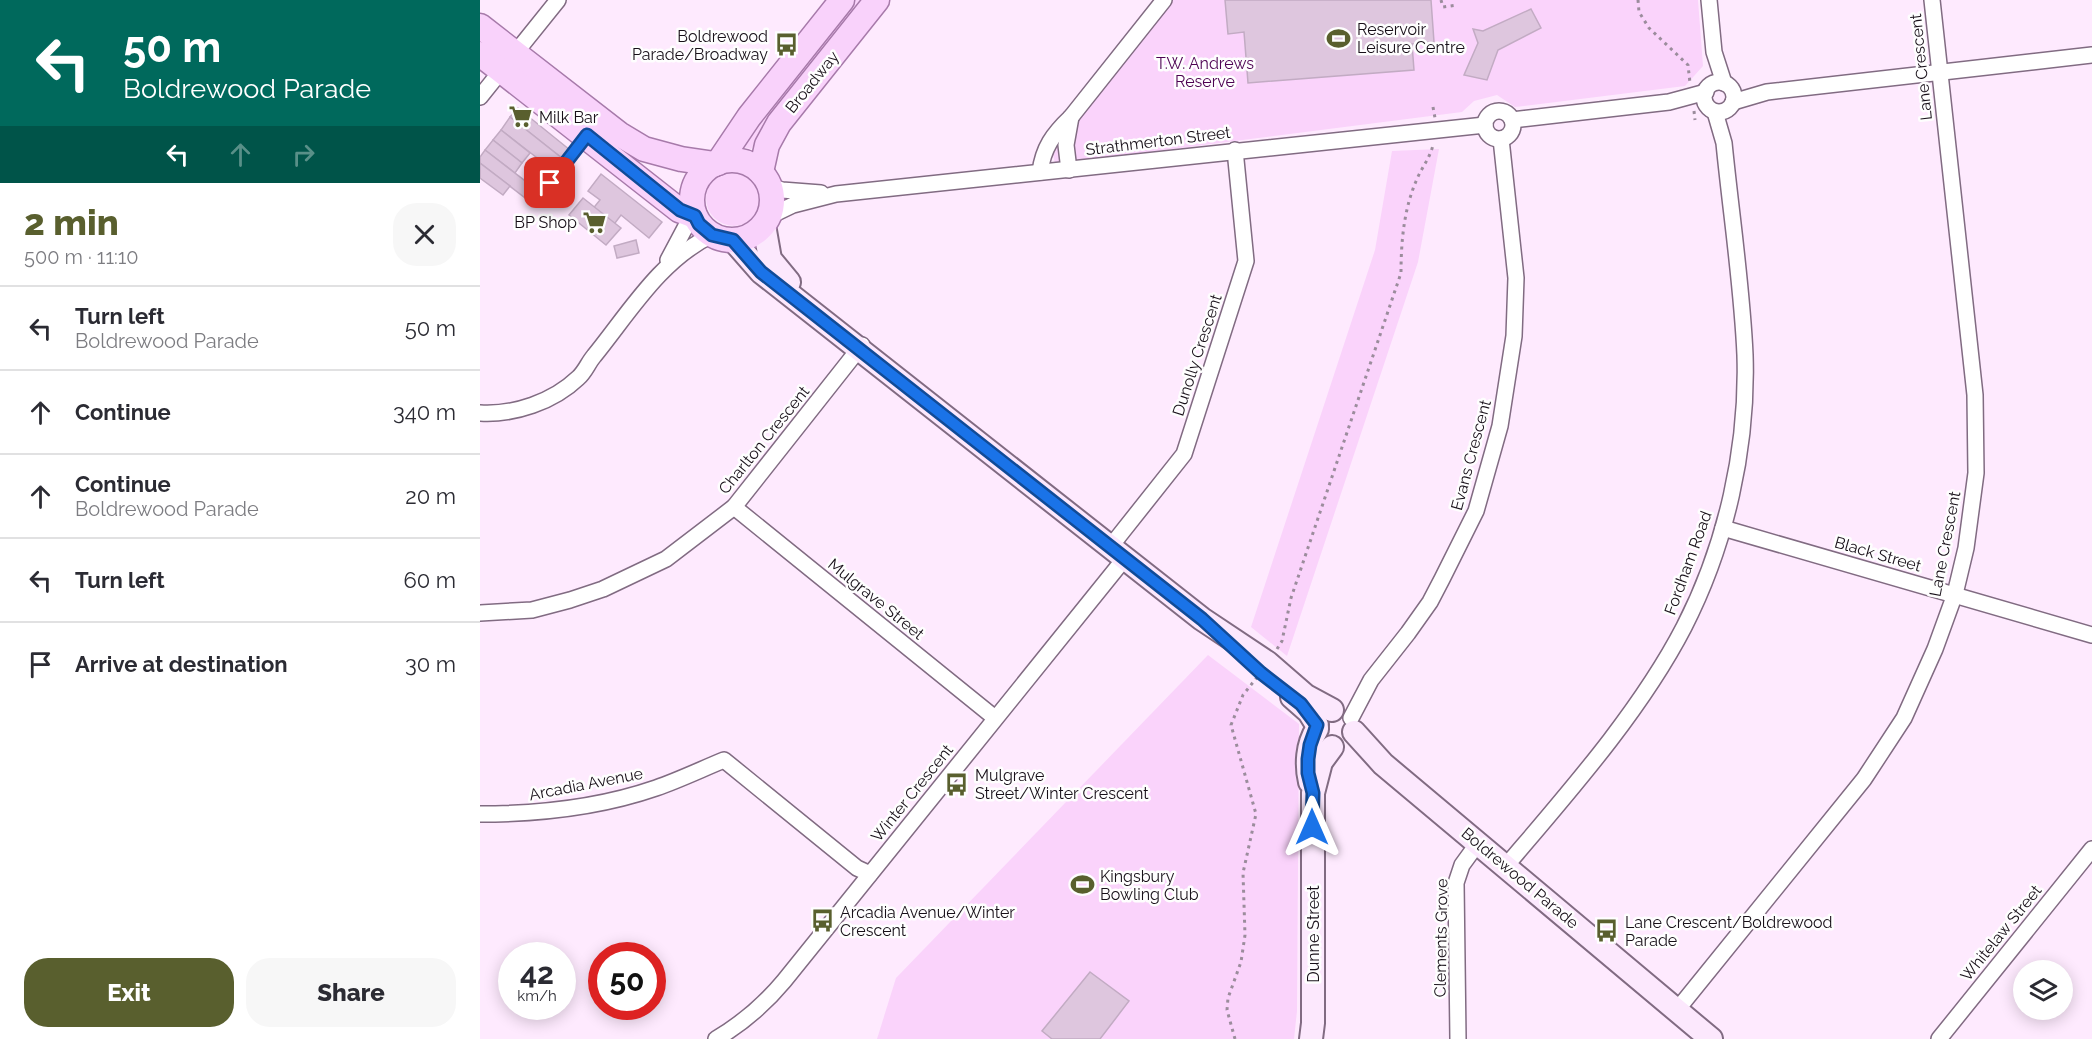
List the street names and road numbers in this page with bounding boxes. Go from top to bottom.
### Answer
street label: Lane Crescent [1906,12,1936,121]
street label: Broadway [781,47,843,117]
street label: Strathmerton Street [1084,123,1232,159]
street label: Dunolly Crescent [1168,291,1226,418]
street label: Charlton Crescent [715,382,814,498]
street label: Evans Crescent [1447,397,1495,512]
street label: Lane Crescent [1925,489,1965,598]
street label: Fordham Road [1660,509,1716,617]
street label: Black Street [1832,533,1924,576]
street label: Mulgrave Street [824,555,928,644]
street label: Winter Crescent [867,740,957,845]
street label: Arcadia Avenue [527,764,645,804]
street label: Boldrewood Parade [1458,823,1582,933]
street label: Clements Grove [1430,878,1452,998]
street label: Whitelaw Street [1956,881,2046,985]
street label: Dunne Street [1304,885,1323,983]

